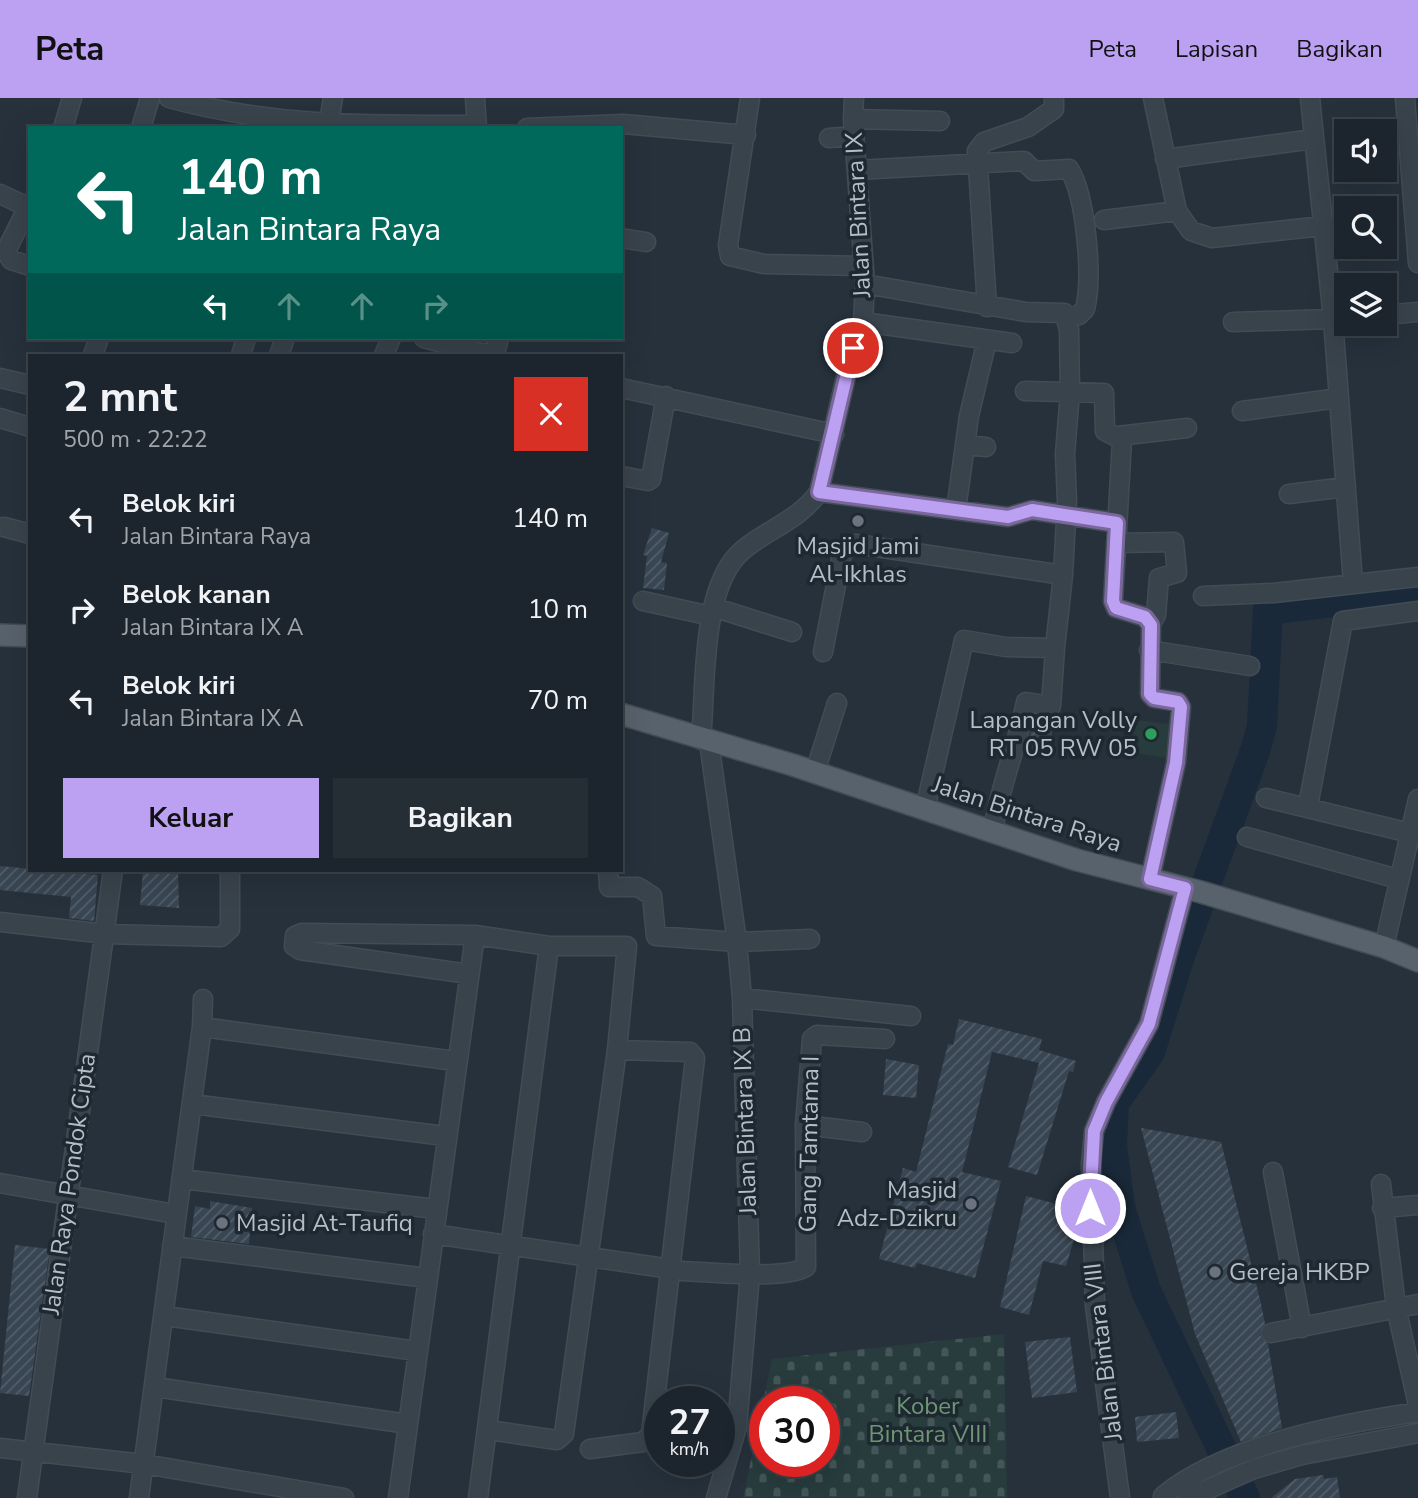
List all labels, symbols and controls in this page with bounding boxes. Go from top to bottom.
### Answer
text: Peta [35,27,104,72]
text: Peta [1088,33,1137,65]
text: Lapisan [1175,33,1258,65]
text: Bagikan [1296,33,1383,65]
map controls [1334,119,1397,336]
button: sound [1334,119,1397,182]
street label: Jalan Bintara IX [838,131,878,300]
text: 140 m [178,144,322,211]
icon: left [63,154,154,245]
button: search [1334,196,1397,259]
text: Jalan Bintara Raya [178,208,441,251]
button: layers [1334,273,1397,336]
icon: left [197,287,235,325]
icon: ahead [270,287,308,325]
icon: ahead [343,287,381,325]
icon: right [416,287,454,325]
pin [823,318,883,378]
icon: arrive [834,329,872,367]
text: 2 mnt [63,369,177,426]
button: close [514,377,588,451]
text: 500 m · 22:22 [63,424,208,455]
text: Belok kiri [122,486,235,521]
icon: left [63,500,101,538]
text: 140 m [512,501,588,536]
marker: Masjid Jami Al-Ikhlas [850,513,866,529]
text: Jalan Bintara Raya [122,521,311,552]
place label: Masjid Jami Al-Ikhlas [797,530,919,590]
text: Belok kanan [122,577,271,612]
icon: right [63,591,101,629]
text: 10 m [528,592,588,627]
text: Jalan Bintara IX A [122,612,304,643]
text: Belok kiri [122,668,235,703]
icon: left [63,682,101,720]
text: 70 m [528,683,588,718]
text: Jalan Bintara IX A [122,703,304,734]
place label: Lapangan Volly RT 05 RW 05 [970,704,1138,764]
marker: Lapangan Volly RT 05 RW 05 [1143,726,1159,742]
street label: Jalan Bintara Raya [927,768,1126,860]
button: Keluar [63,778,319,858]
button: Bagikan [333,778,588,858]
street label: Jalan Bintara IX B [726,1026,764,1217]
street label: Jalan Raya Pondok Cipta [35,1051,103,1318]
street label: Gang Tamtama I [791,1055,827,1233]
position arrow [1053,1171,1127,1245]
place label: Masjid Adz-Dzikru [837,1174,957,1234]
marker: Masjid Adz-Dzikru [963,1196,979,1212]
place label: Masjid At-Taufiq [236,1207,413,1239]
marker: Masjid At-Taufiq [214,1215,230,1231]
place label: Gereja HKBP [1229,1256,1370,1288]
street label: Jalan Bintara VIII [1076,1261,1130,1444]
marker: Gereja HKBP [1207,1264,1223,1280]
speed limit sign: 30 [749,1386,840,1477]
park label: Kober Bintara VIII [869,1390,987,1450]
text: 27 [668,1399,711,1446]
text: km/h [670,1437,709,1461]

